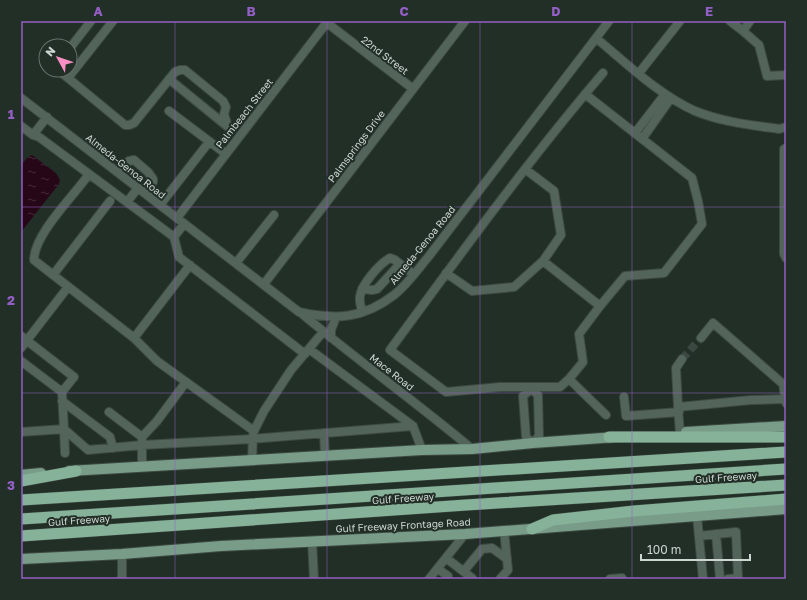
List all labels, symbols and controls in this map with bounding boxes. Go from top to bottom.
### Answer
text: A [93,3,103,19]
text: B [246,3,256,19]
text: C [399,3,409,19]
text: D [551,3,561,19]
text: E [705,3,713,19]
street label: 22nd Street [359,33,411,77]
north arrow [38,38,78,78]
text: N [42,44,58,59]
street label: Palmbeach Street [213,76,275,150]
text: 1 [8,106,15,122]
street label: Palmsprings Drive [325,107,387,184]
street label: Almeda-Genoa Road [84,131,168,201]
street label: Almeda-Genoa Road [387,203,457,287]
text: 2 [7,292,15,308]
street label: Mace Road [368,351,416,393]
street label: Gulf Freeway [694,469,758,485]
text: 3 [7,477,15,493]
street label: Gulf Freeway [371,490,435,506]
street label: Gulf Freeway [47,512,111,528]
street label: Gulf Freeway Frontage Road [335,515,471,535]
scale bar [641,536,750,562]
text: 100 m [647,542,681,557]

